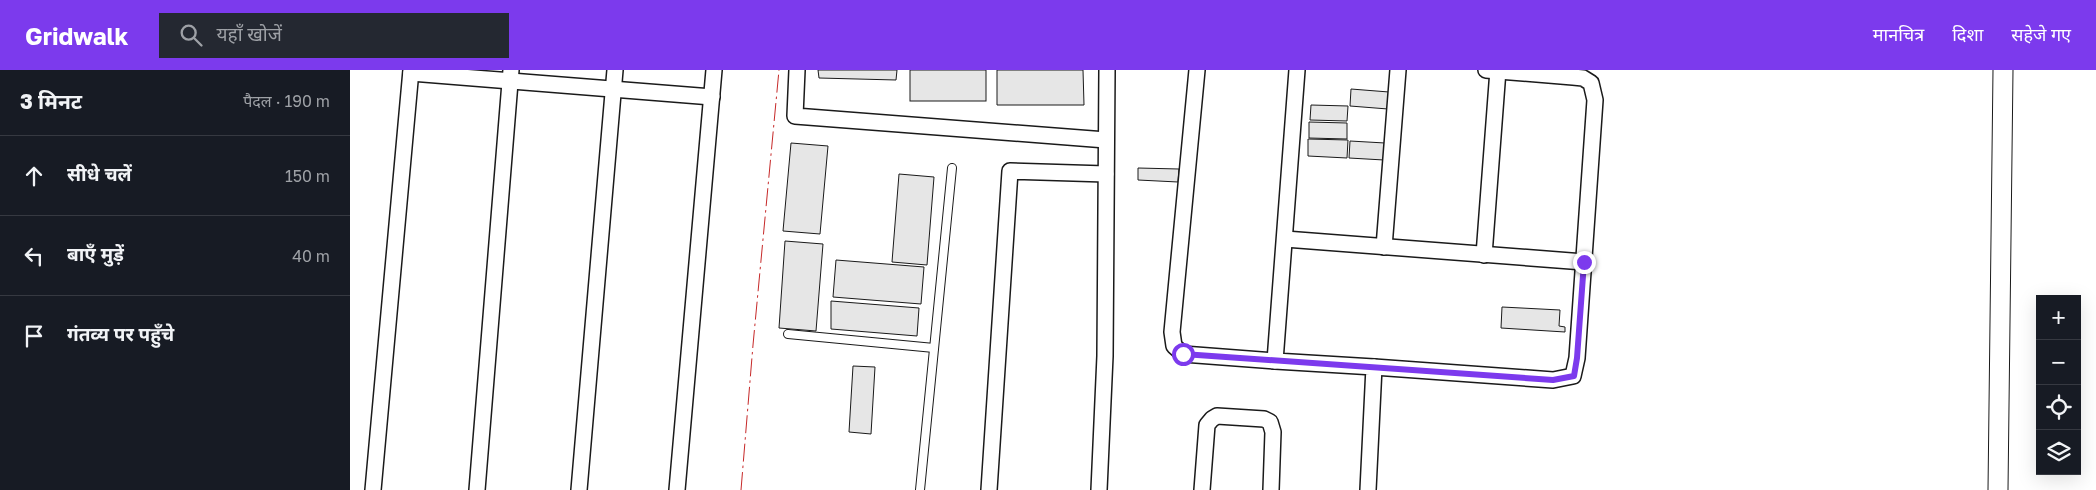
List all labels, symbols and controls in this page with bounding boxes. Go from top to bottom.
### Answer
search box [159,13,509,58]
text: Gridwalk [25,21,129,50]
icon: search [177,21,205,49]
text: यहाँ खोजें [217,22,282,45]
text: मानचित्र [1873,23,1924,45]
text: दिशा [1952,23,1983,45]
text: सहेजे गए [2011,23,2071,45]
text: 3 मिनट [20,88,82,114]
text: पैदल · 190 m [243,91,330,111]
icon: ahead [20,162,48,190]
text: सीधे चलें [67,162,132,185]
text: 150 m [285,166,330,186]
icon: left [20,242,48,270]
text: बाएँ मुड़ें [67,242,124,265]
text: 40 m [292,246,330,266]
route end [1573,251,1596,274]
map controls [2036,295,2081,475]
button: + [2036,295,2081,340]
icon: arrive [20,322,48,350]
text: गंतव्य पर पहुँचे [67,322,174,345]
button: − [2036,340,2081,385]
route start [1172,343,1195,366]
button: locate [2036,385,2081,430]
button: layers [2036,430,2081,475]

